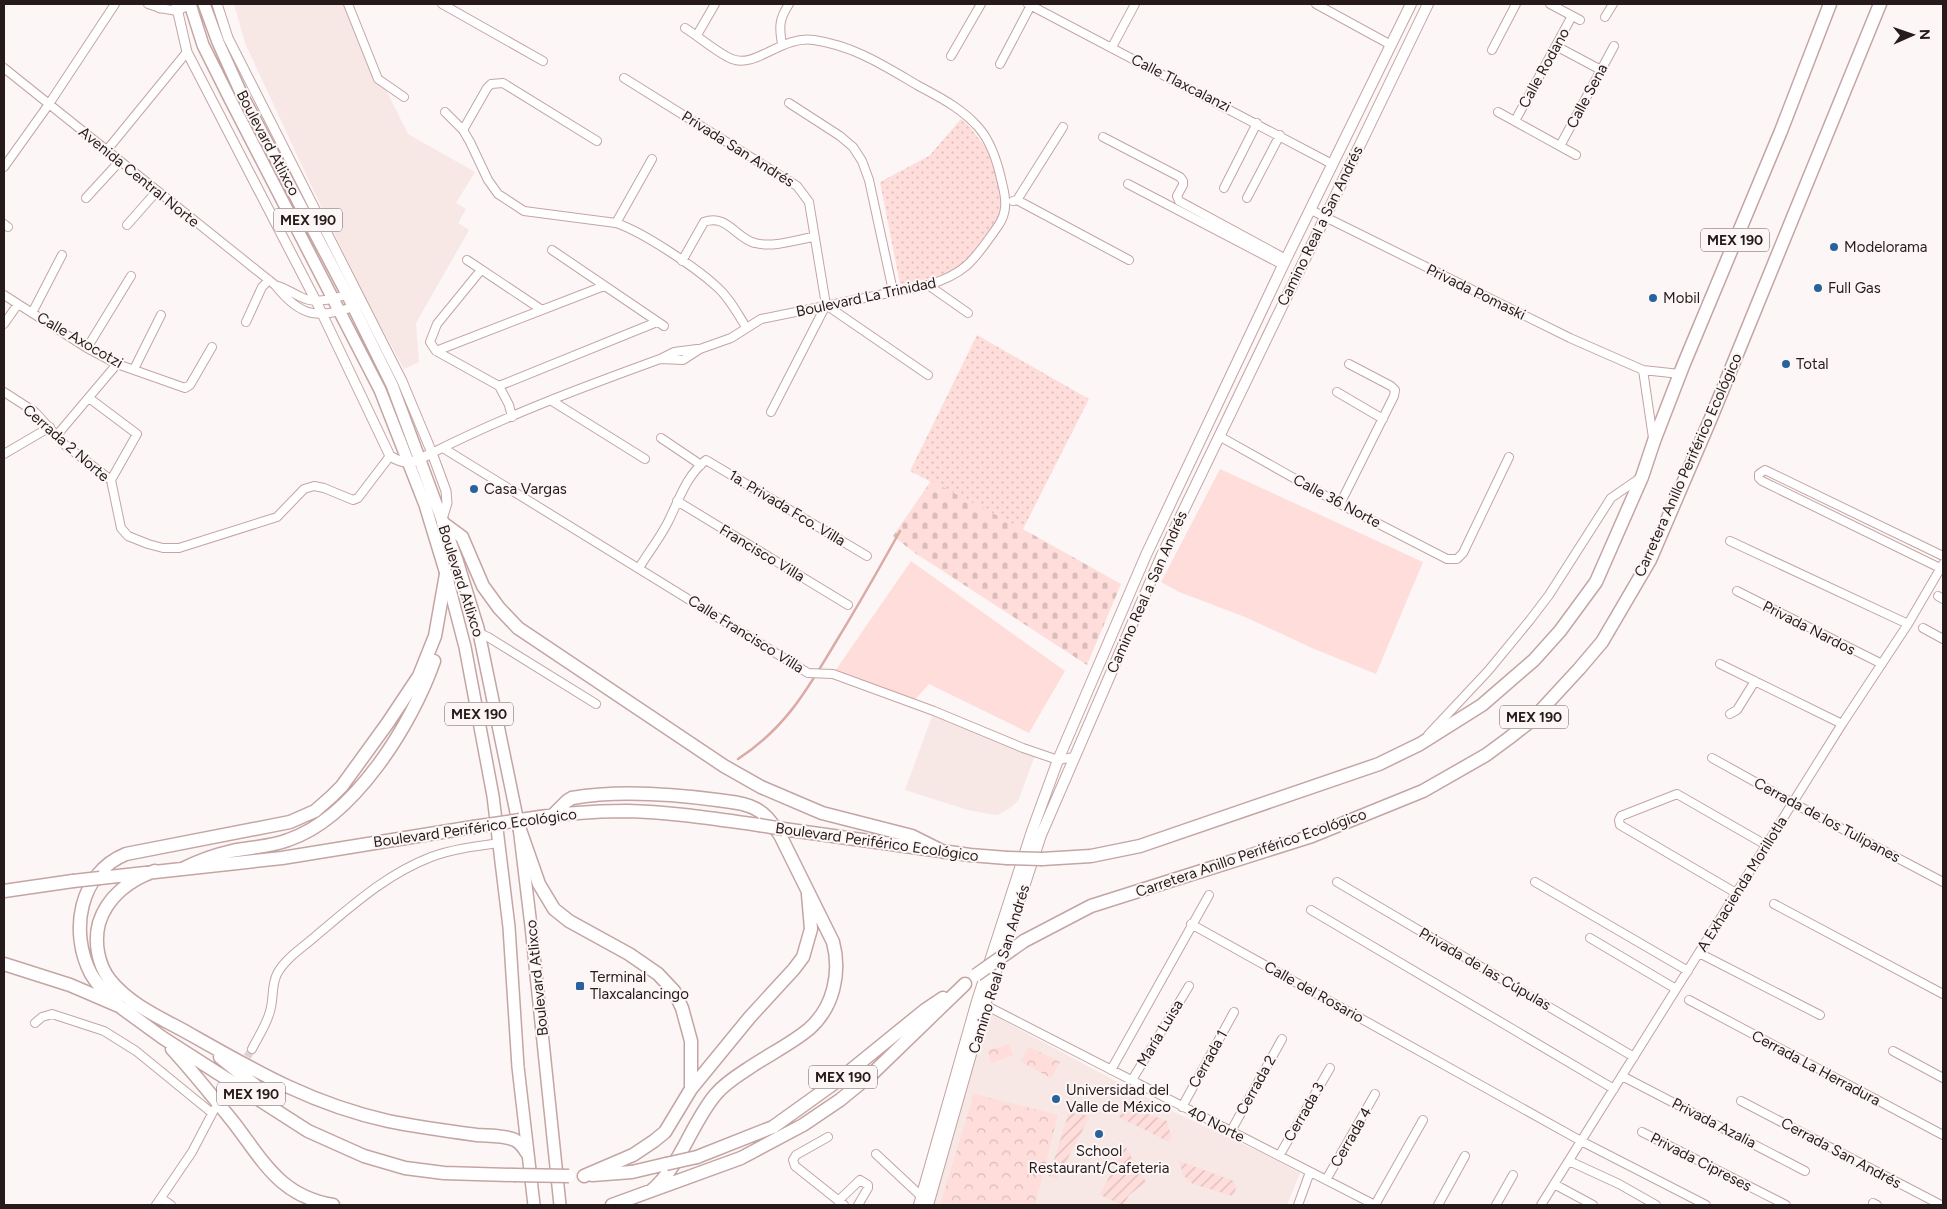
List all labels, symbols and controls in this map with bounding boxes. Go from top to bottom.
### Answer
north arrow [1887,10,1937,60]
street label: Calle Rodano [1515,25,1573,111]
text: N [1916,29,1933,40]
street label: Calle Tlaxcalanzi [1128,50,1234,116]
street label: Calle Sena [1563,61,1611,131]
street label: Boulevard Atlixco [233,87,304,199]
street label: Privada San Andrés [678,107,798,191]
street label: Avenida Central Norte [75,123,203,231]
street label: Camino Real a San Andrés [1273,143,1367,309]
road number: MEX 190 [274,208,342,232]
road number: MEX 190 [1701,228,1769,252]
place label: Modelorama [1844,238,1928,256]
marker: Modelorama [1828,241,1840,253]
street label: Privada Pomaski [1424,260,1528,324]
street label: Boulevard La Trinidad [794,273,938,321]
place label: Full Gas [1828,279,1881,297]
marker: Full Gas [1812,282,1824,294]
place label: Mobil [1663,289,1700,307]
marker: Mobil [1647,292,1659,304]
street label: Calle Axocotzi [34,308,126,372]
street label: Carretera Anillo Periférico Ecológico [1630,350,1746,580]
place label: Total [1796,355,1829,373]
marker: Total [1780,358,1792,370]
street label: Cerrada 2 Norte [19,401,113,485]
street label: 1a. Privada Fco. Villa [725,466,849,550]
street label: Calle 36 Norte [1290,470,1384,532]
place label: Casa Vargas [484,480,567,498]
marker: Casa Vargas [468,483,480,495]
street label: Camino Real a San Andrés [1103,508,1191,676]
street label: Francisco Villa [716,520,808,586]
street label: Boulevard Atlixco [434,523,488,640]
street label: Calle Francisco Villa [685,591,807,677]
street label: Privada Nardos [1760,597,1858,659]
road number: MEX 190 [445,702,513,726]
road number: MEX 190 [1500,706,1568,729]
street label: Cerrada de los Tulipanes [1751,774,1903,866]
street label: Boulevard Periférico Ecológico [372,805,578,851]
street label: Carretera Anillo Periférico Ecológico [1133,805,1369,901]
street label: A Exhacienda Morillotla [1693,813,1791,955]
street label: Boulevard Periférico Ecológico [774,819,980,865]
street label: Camino Real a San Andrés [965,882,1033,1056]
street label: Boulevard Atlixco [522,919,552,1037]
street label: Privada de las Cúpulas [1416,924,1554,1014]
street label: Calle del Rosario [1261,957,1367,1027]
place label: Terminal Tlaxcalancingo [590,968,689,1003]
marker: Terminal Tlaxcalancingo [574,980,586,992]
street label: María Luisa [1133,996,1187,1070]
street label: Cerrada La Herradura [1749,1026,1883,1110]
street label: Cerrada 1 [1185,1027,1231,1091]
street label: Cerrada 2 [1232,1052,1280,1118]
road number: MEX 190 [809,1066,877,1088]
street label: Cerrada 3 [1280,1079,1328,1145]
place label: Universidad del Valle de México [1066,1081,1171,1116]
road number: MEX 190 [217,1082,285,1106]
marker: Universidad del Valle de México [1050,1093,1062,1105]
street label: Privada Azalia [1669,1094,1759,1152]
street label: 40 Norte [1184,1102,1248,1146]
street label: Cerrada 4 [1327,1104,1375,1170]
street label: Cerrada San Andrés [1778,1114,1904,1192]
marker: School Restaurant/Cafeteria [1093,1128,1105,1140]
street label: Privada Cipreses [1647,1129,1755,1195]
place label: School Restaurant/Cafeteria [1029,1142,1169,1177]

